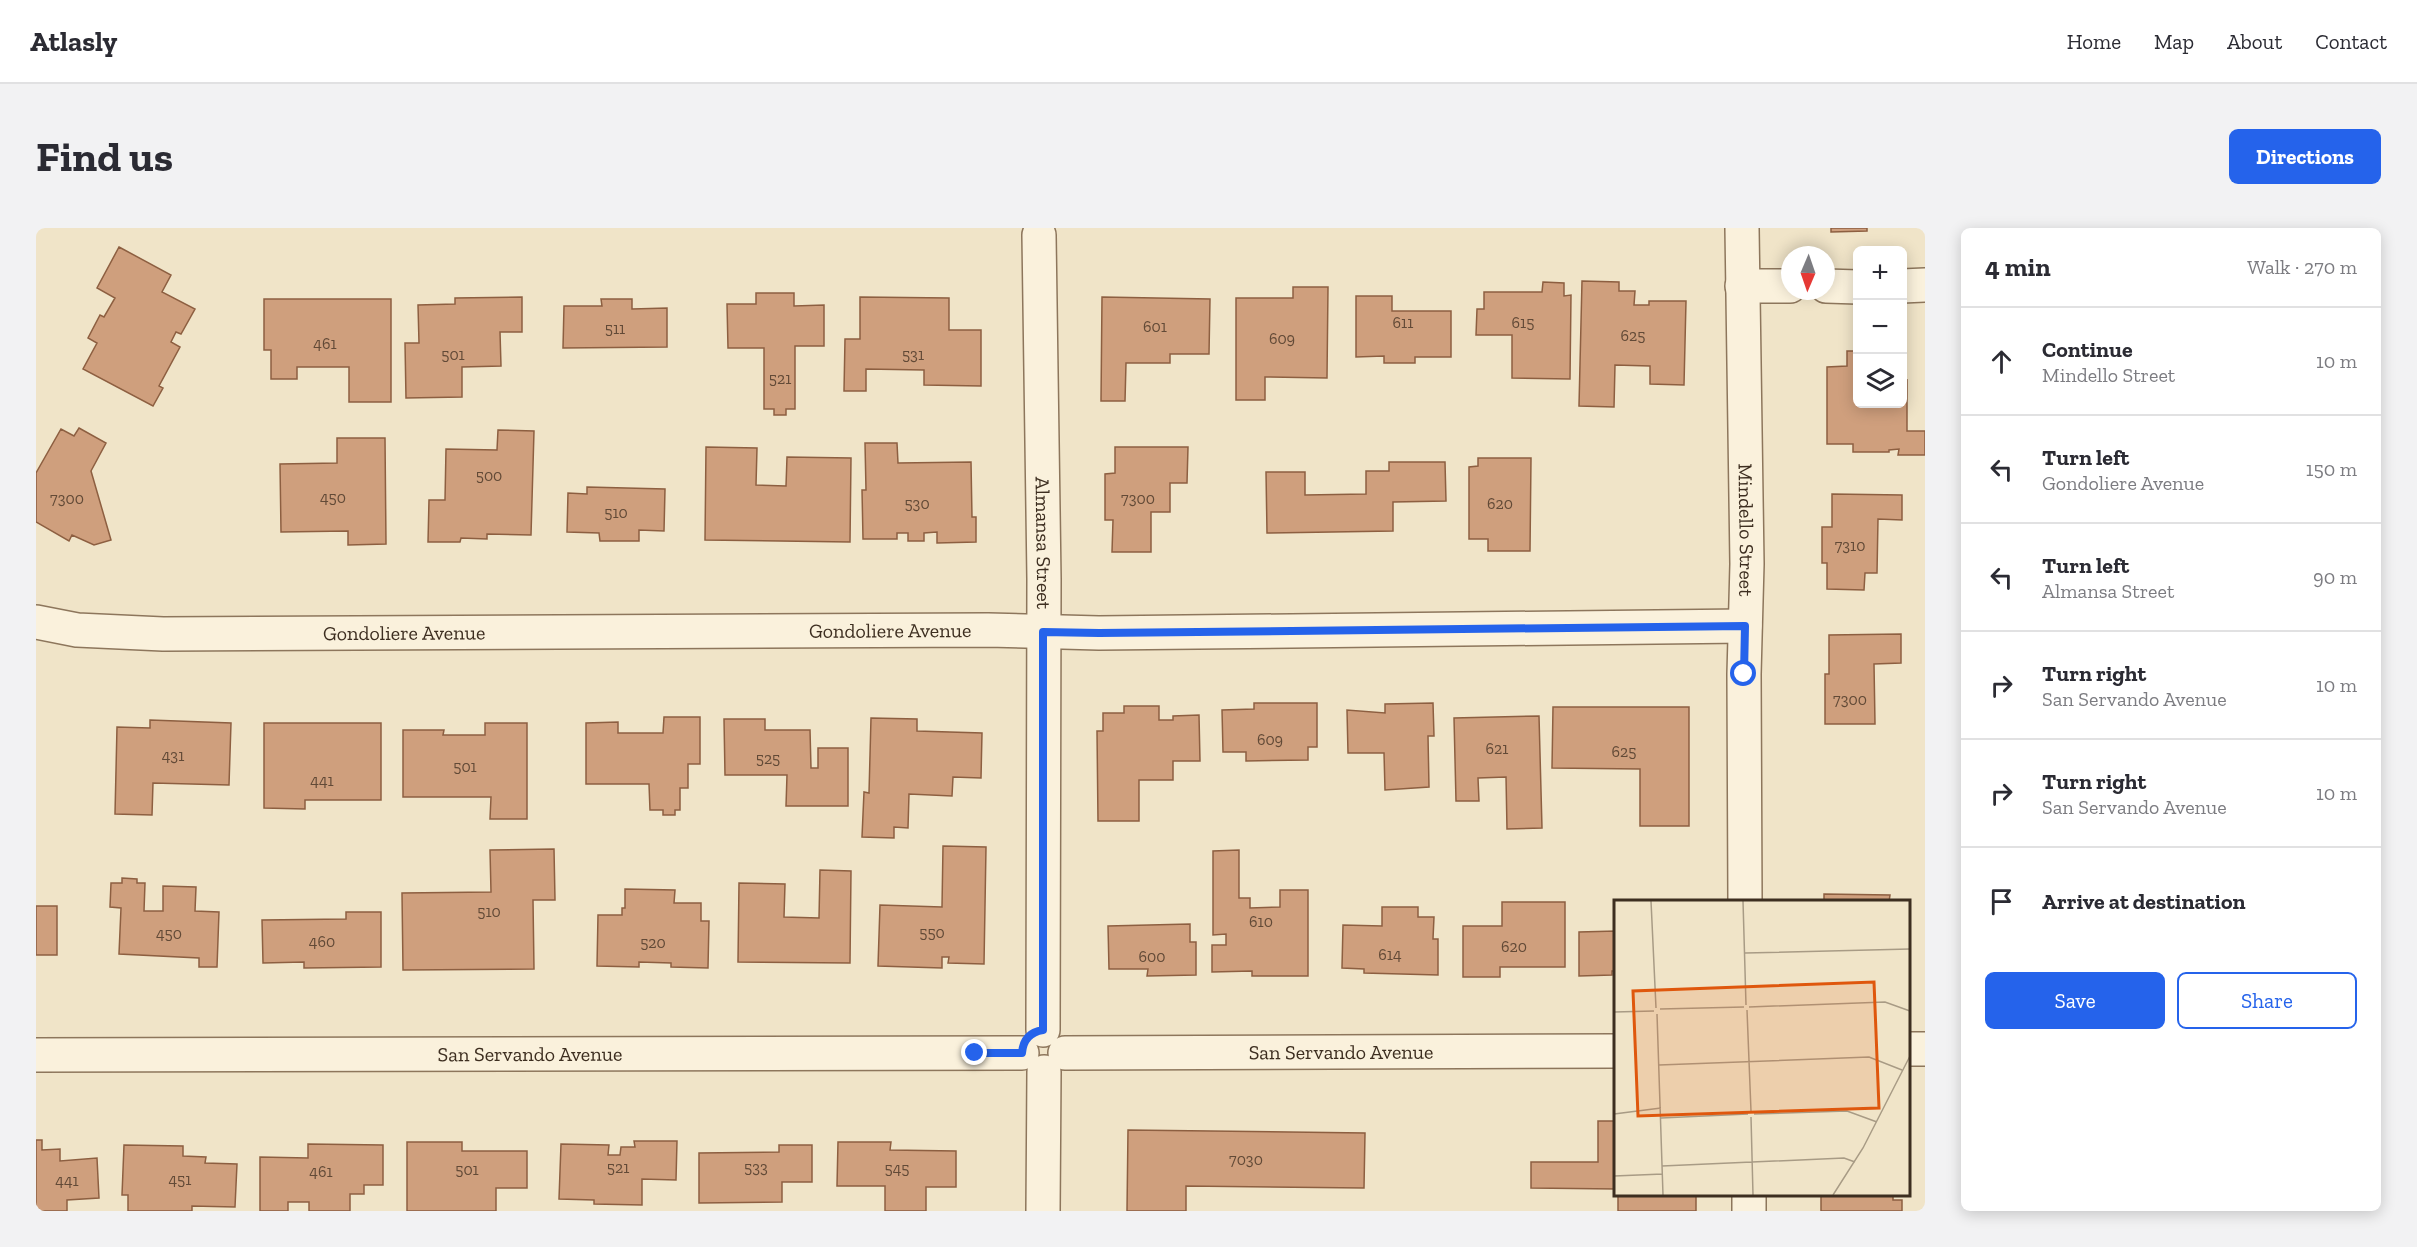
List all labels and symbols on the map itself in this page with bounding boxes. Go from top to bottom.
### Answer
north arrow [1781,246,1835,300]
house number: 611 [1393,313,1413,332]
house number: 615 [1512,313,1534,332]
house number: 601 [1143,317,1167,336]
house number: 511 [605,319,625,338]
house number: 625 [1621,326,1645,345]
house number: 609 [1269,329,1295,348]
house number: 461 [313,334,337,353]
house number: 501 [441,345,465,364]
house number: 531 [902,345,924,364]
house number: 521 [769,369,791,388]
street label: Mindello Street [1734,463,1759,598]
house number: 500 [476,466,502,485]
street label: Almansa Street [1031,477,1056,610]
house number: 450 [320,488,346,507]
house number: 7300 [50,489,84,508]
house number: 7300 [1121,489,1155,508]
house number: 530 [904,494,930,513]
house number: 620 [1487,494,1513,513]
house number: 510 [604,503,628,522]
house number: 7310 [1835,536,1865,555]
street label: Gondoliere Avenue [809,618,971,643]
street label: Gondoliere Avenue [323,620,485,645]
route start [1730,660,1756,686]
house number: 7300 [1833,690,1867,709]
house number: 609 [1257,730,1283,749]
house number: 621 [1486,739,1508,758]
house number: 625 [1612,742,1636,761]
house number: 431 [162,746,184,765]
house number: 525 [756,749,780,768]
house number: 501 [453,757,477,776]
house number: 441 [310,771,334,790]
inset map [1614,900,1910,1196]
house number: 510 [477,902,501,921]
house number: 610 [1249,912,1273,931]
house number: 550 [919,923,945,942]
house number: 450 [156,924,182,943]
house number: 460 [309,932,335,951]
house number: 520 [640,933,666,952]
house number: 620 [1501,937,1527,956]
house number: 614 [1378,945,1402,964]
house number: 600 [1139,947,1165,966]
route end [961,1039,987,1065]
street label: San Servando Avenue [1249,1040,1433,1064]
street label: San Servando Avenue [438,1042,622,1066]
house number: 7030 [1229,1150,1263,1169]
house number: 521 [607,1158,629,1177]
house number: 533 [744,1158,768,1177]
house number: 545 [884,1159,910,1178]
house number: 501 [455,1160,479,1179]
house number: 461 [309,1162,333,1181]
house number: 451 [169,1170,191,1189]
house number: 441 [55,1171,79,1190]

